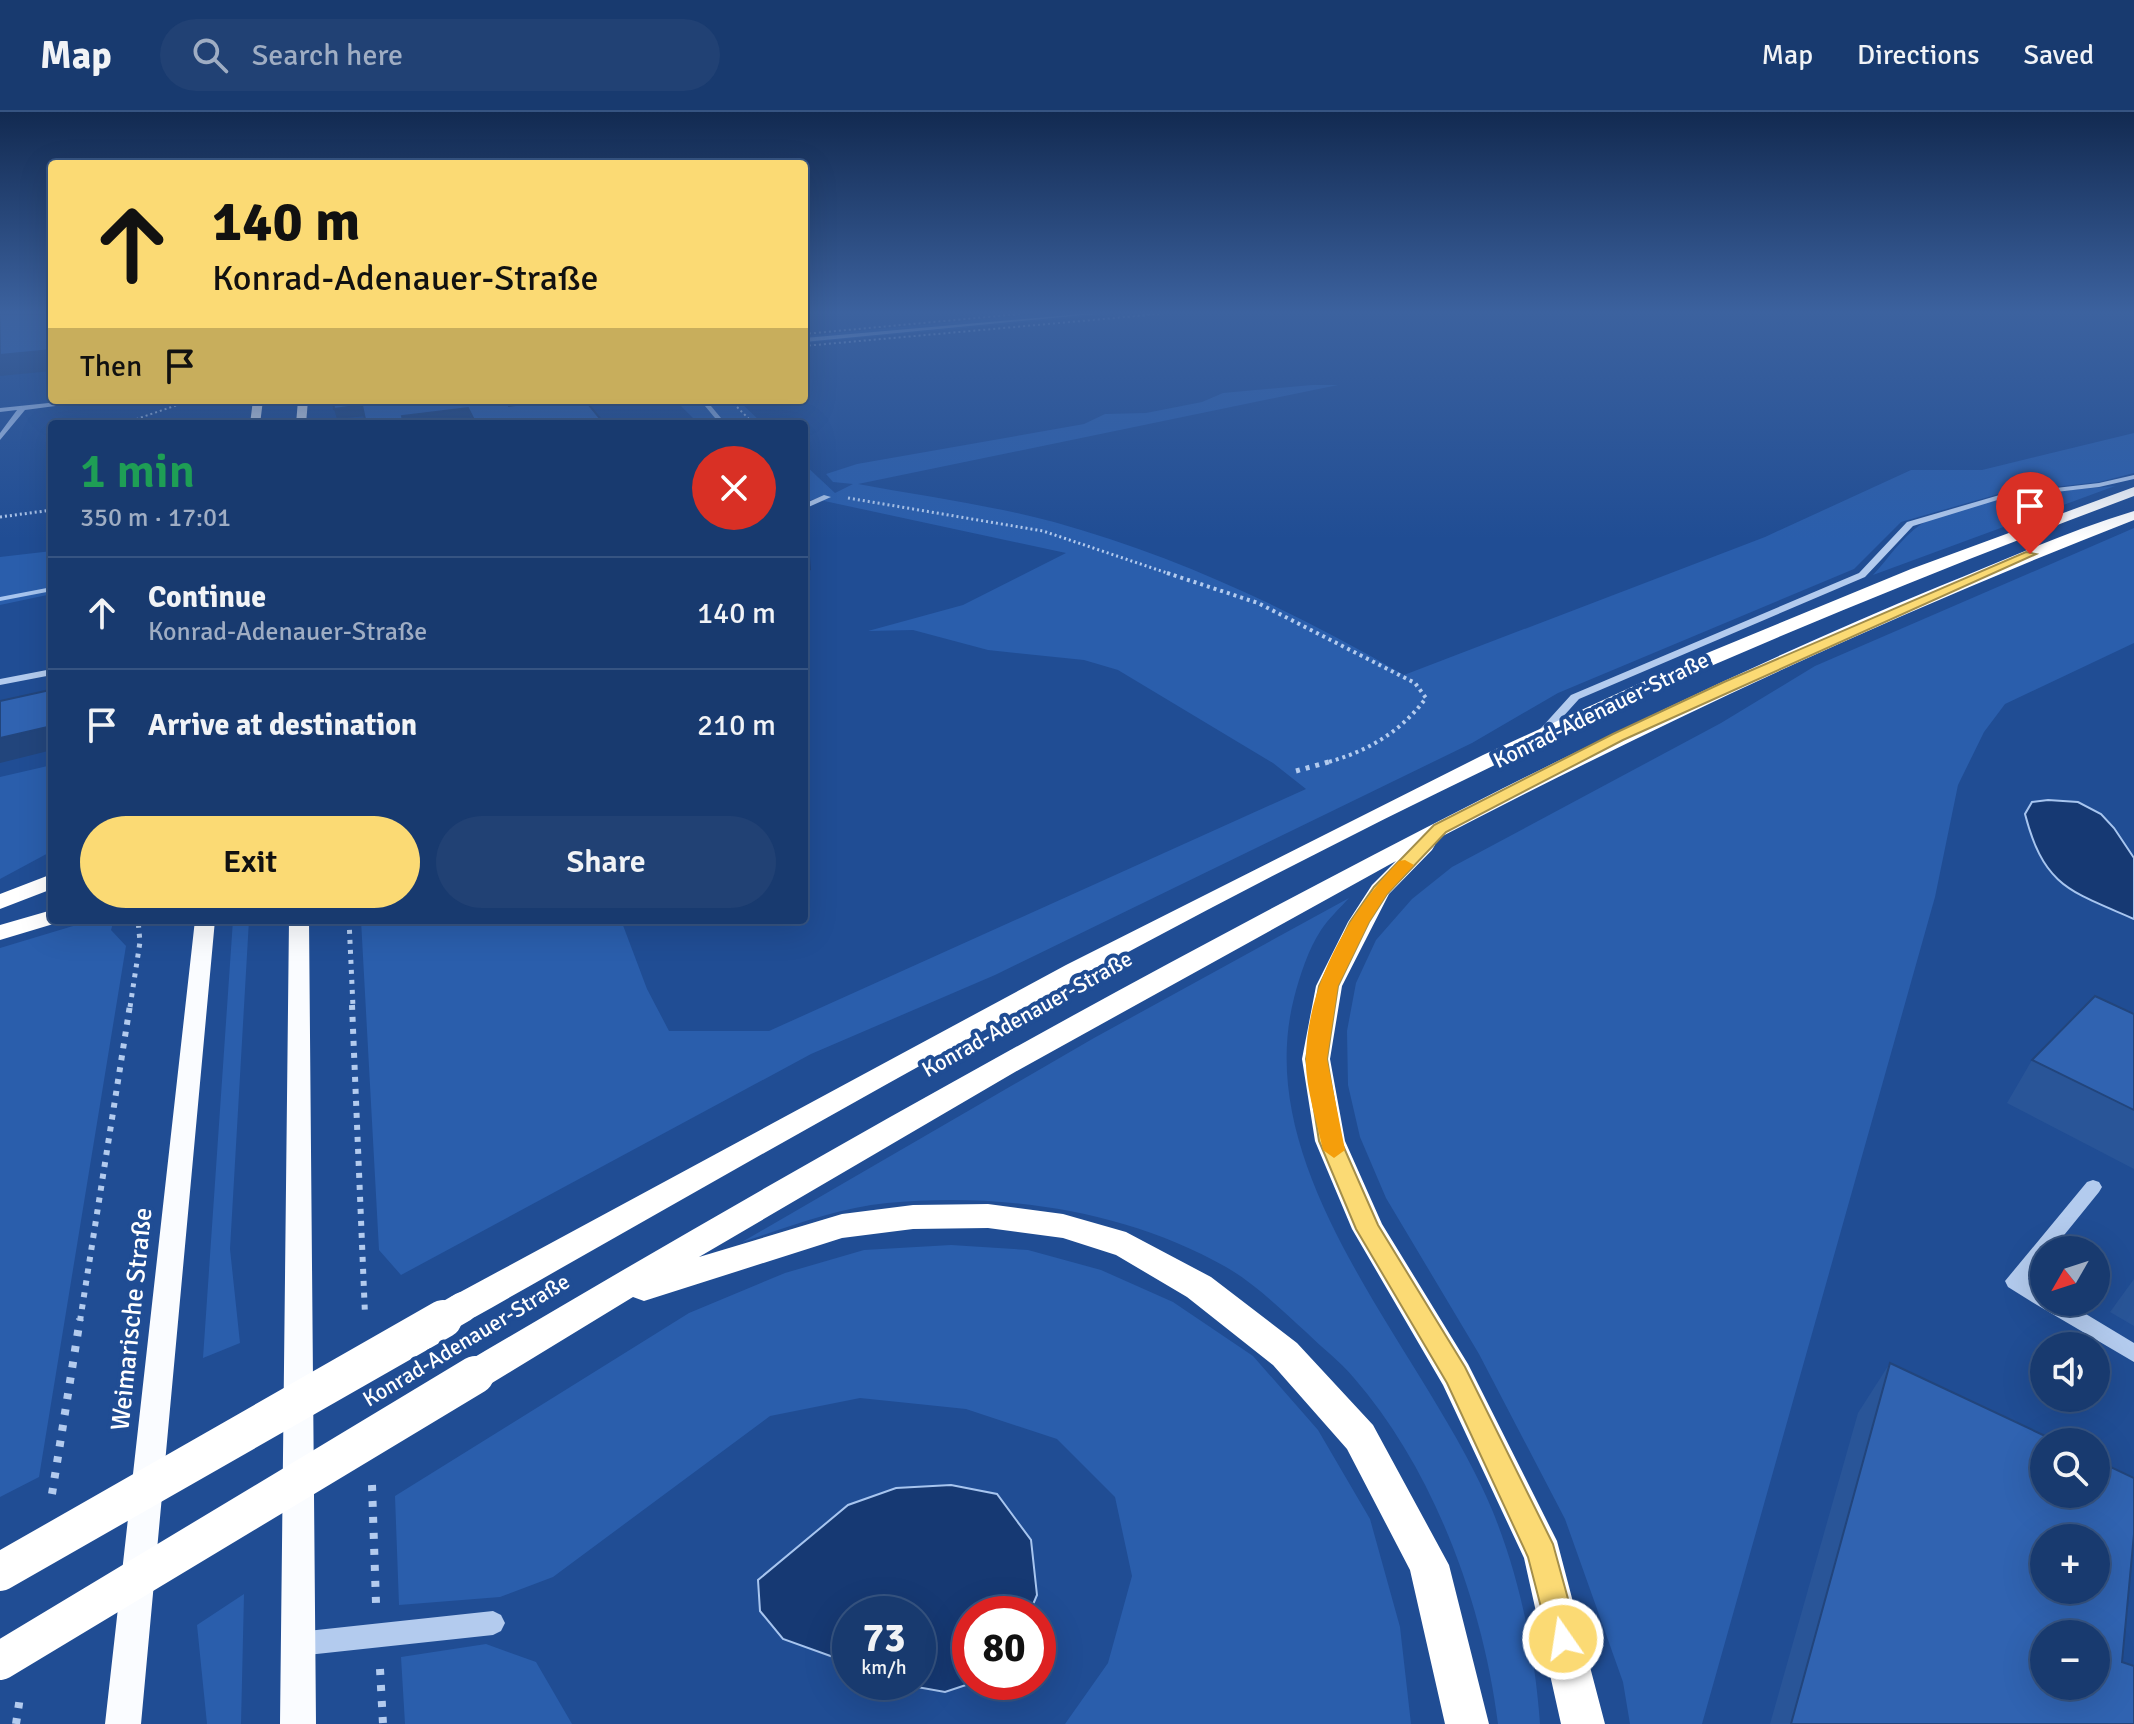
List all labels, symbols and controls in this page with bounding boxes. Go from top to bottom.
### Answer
search box [160,19,720,91]
text: Map [40,32,112,79]
icon: search [188,33,232,77]
text: Search here [252,37,403,74]
text: Map [1761,38,1813,72]
text: Directions [1857,38,1979,72]
text: Saved [2023,38,2094,72]
text: 140 m [212,187,360,256]
icon: ahead [80,192,184,296]
text: Konrad-Adenauer-Straße [212,256,599,301]
icon: arrive [158,344,202,388]
text: Then [80,348,142,385]
text: 1 min [80,442,195,501]
button: close [692,446,776,530]
pin [1996,472,2064,554]
icon: arrive [2008,484,2052,528]
text: 350 m · 17:01 [80,502,231,534]
text: Continue [148,579,266,616]
icon: ahead [80,591,124,635]
text: 140 m [697,595,776,632]
text: Konrad-Adenauer-Straße [148,616,427,648]
street label: Konrad-Adenauer-Straße [1489,646,1713,774]
icon: arrive [80,703,124,747]
text: Arrive at destination [148,707,417,744]
text: 210 m [697,707,776,744]
button: Exit [80,816,420,908]
button: Share [436,816,776,908]
street label: Konrad-Adenauer-Straße [917,945,1137,1083]
street label: Weimarische Straße [104,1206,160,1432]
north arrow [2030,1236,2110,1316]
map controls [2030,1236,2110,1700]
street label: Konrad-Adenauer-Straße [358,1268,574,1412]
button: sound [2030,1332,2110,1412]
button: search [2030,1428,2110,1508]
button: + [2030,1524,2110,1604]
speed limit sign: 80 [952,1596,1056,1700]
position arrow [1521,1597,1605,1681]
text: 73 [862,1613,906,1663]
button: − [2030,1620,2110,1700]
text: km/h [861,1655,907,1680]

